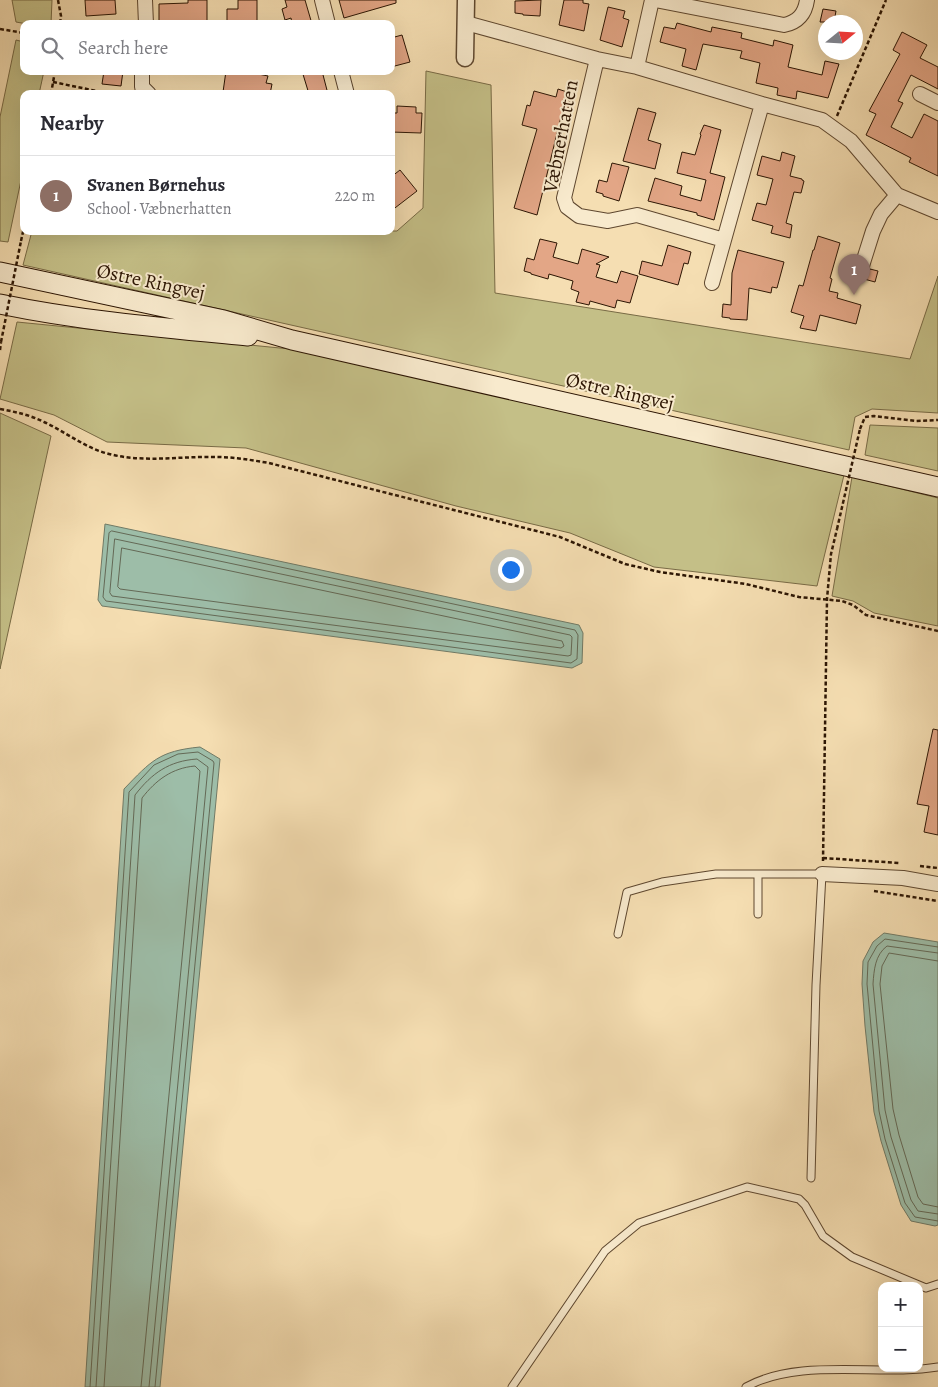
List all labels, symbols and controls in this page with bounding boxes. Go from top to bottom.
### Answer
north arrow [818,15,863,60]
search box [20,20,395,75]
icon: search [38,34,66,62]
text: Search here [78,35,168,61]
street label: Væbnerhatten [536,77,585,196]
text: Nearby [40,109,103,137]
text: Svanen Børnehus [87,172,225,198]
text: 1 [53,185,59,207]
text: 220 m [335,185,375,207]
text: School · Væbnerhatten [87,198,231,220]
pin: 1 [838,254,870,295]
street label: Østre Ringvej [94,257,208,306]
street label: Østre Ringvej [563,366,677,417]
your location [498,557,524,583]
map controls [878,1282,923,1372]
button: + [878,1282,923,1327]
button: − [878,1327,923,1372]

